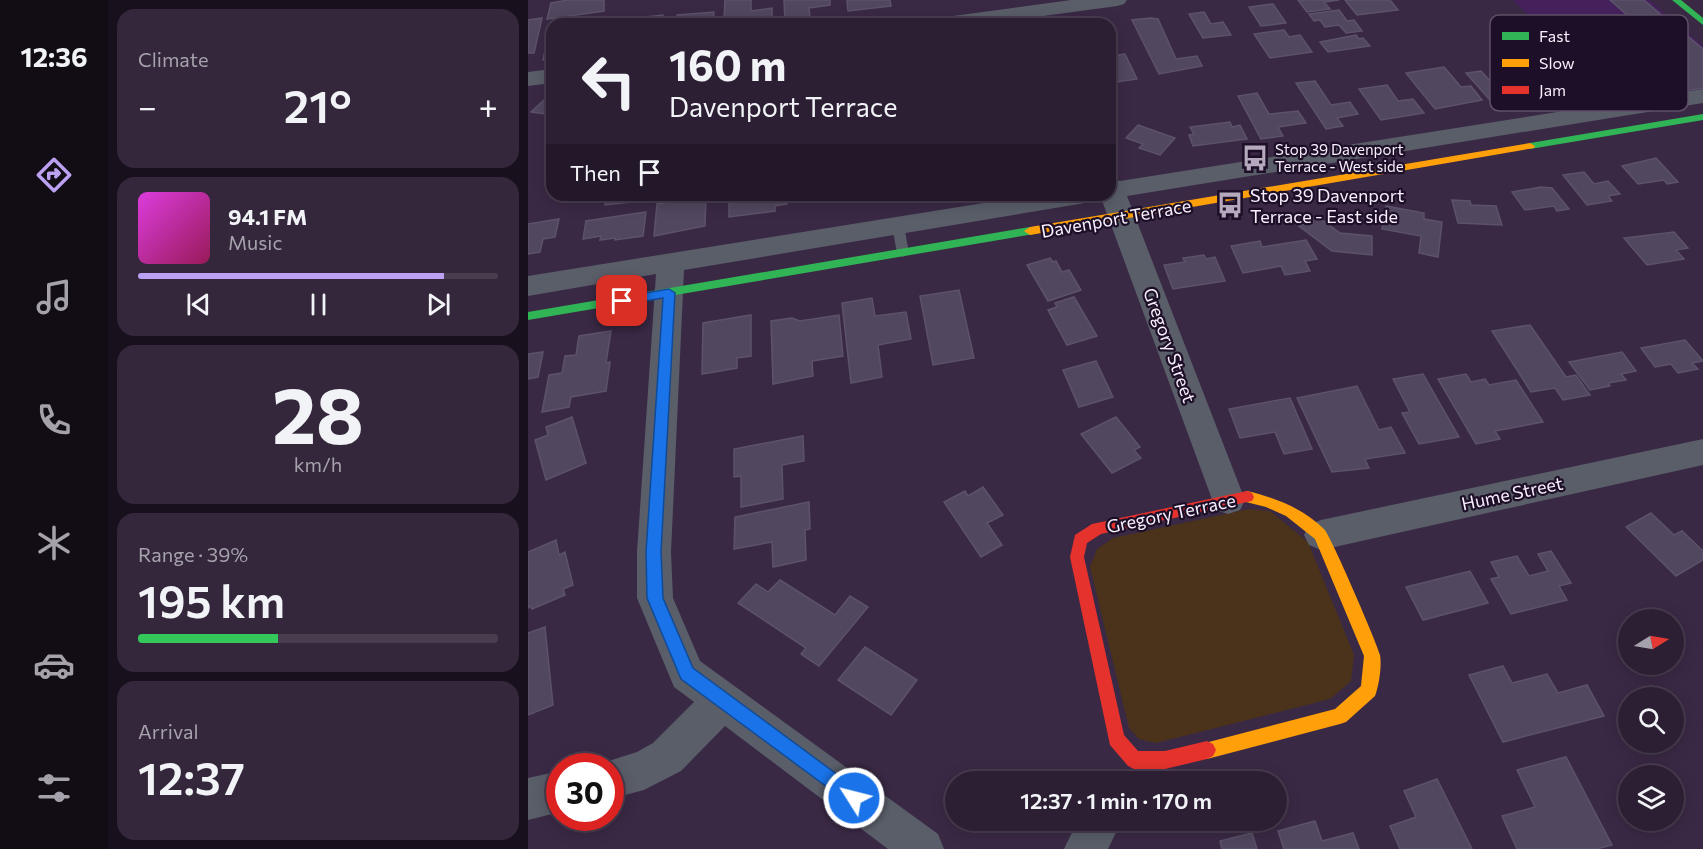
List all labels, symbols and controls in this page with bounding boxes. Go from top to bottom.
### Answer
legend [1490,15,1688,111]
text: Fast [1539,26,1570,45]
text: 160 m [669,38,787,90]
text: 12:36 [20,40,88,73]
icon: left [570,42,648,120]
text: Climate [138,47,208,71]
text: Slow [1539,53,1575,72]
text: 21° [284,77,352,132]
text: Jam [1539,80,1566,99]
text: − [138,85,157,126]
text: + [479,85,498,126]
text: Davenport Terrace [669,90,897,123]
place label: Stop 39 Davenport Terrace - West side [1275,140,1404,175]
bus stop icon: Stop 39 Davenport Terrace - West side [1240,143,1270,173]
icon: directions [33,154,75,196]
icon: arrive [633,156,666,189]
text: Then [570,159,621,186]
place label: Stop 39 Davenport Terrace - East side [1250,184,1404,227]
bus stop icon: Stop 39 Davenport Terrace - East side [1215,190,1245,220]
street label: Davenport Terrace [1039,194,1193,242]
text: 94.1 FM [228,203,307,230]
text: Music [228,230,282,254]
pin [596,275,647,326]
icon: music [33,276,75,318]
icon: arrive [605,284,638,317]
street label: Gregory Street [1139,285,1201,405]
icon: previous [182,288,215,321]
icon: pause [302,288,335,321]
icon: next [422,288,455,321]
text: 28 [272,365,364,460]
icon: phone [33,399,75,441]
text: km/h [294,452,342,476]
street label: Hume Street [1459,472,1565,514]
street label: Gregory Terrace [1104,489,1238,537]
icon: climate [33,522,75,564]
text: Range · 39% [138,542,248,566]
text: 195 km [138,572,285,627]
north arrow [1618,609,1684,675]
map controls [1618,609,1684,831]
icon: car [33,644,75,686]
button: search [1618,687,1684,753]
text: Arrival [138,719,199,743]
text: 12:37 [138,749,245,804]
speed limit sign: 30 [546,753,624,831]
button: layers [1618,765,1684,831]
position arrow [822,766,886,830]
icon: filters [33,767,75,809]
text: 12:37 · 1 min · 170 m [1020,787,1212,814]

